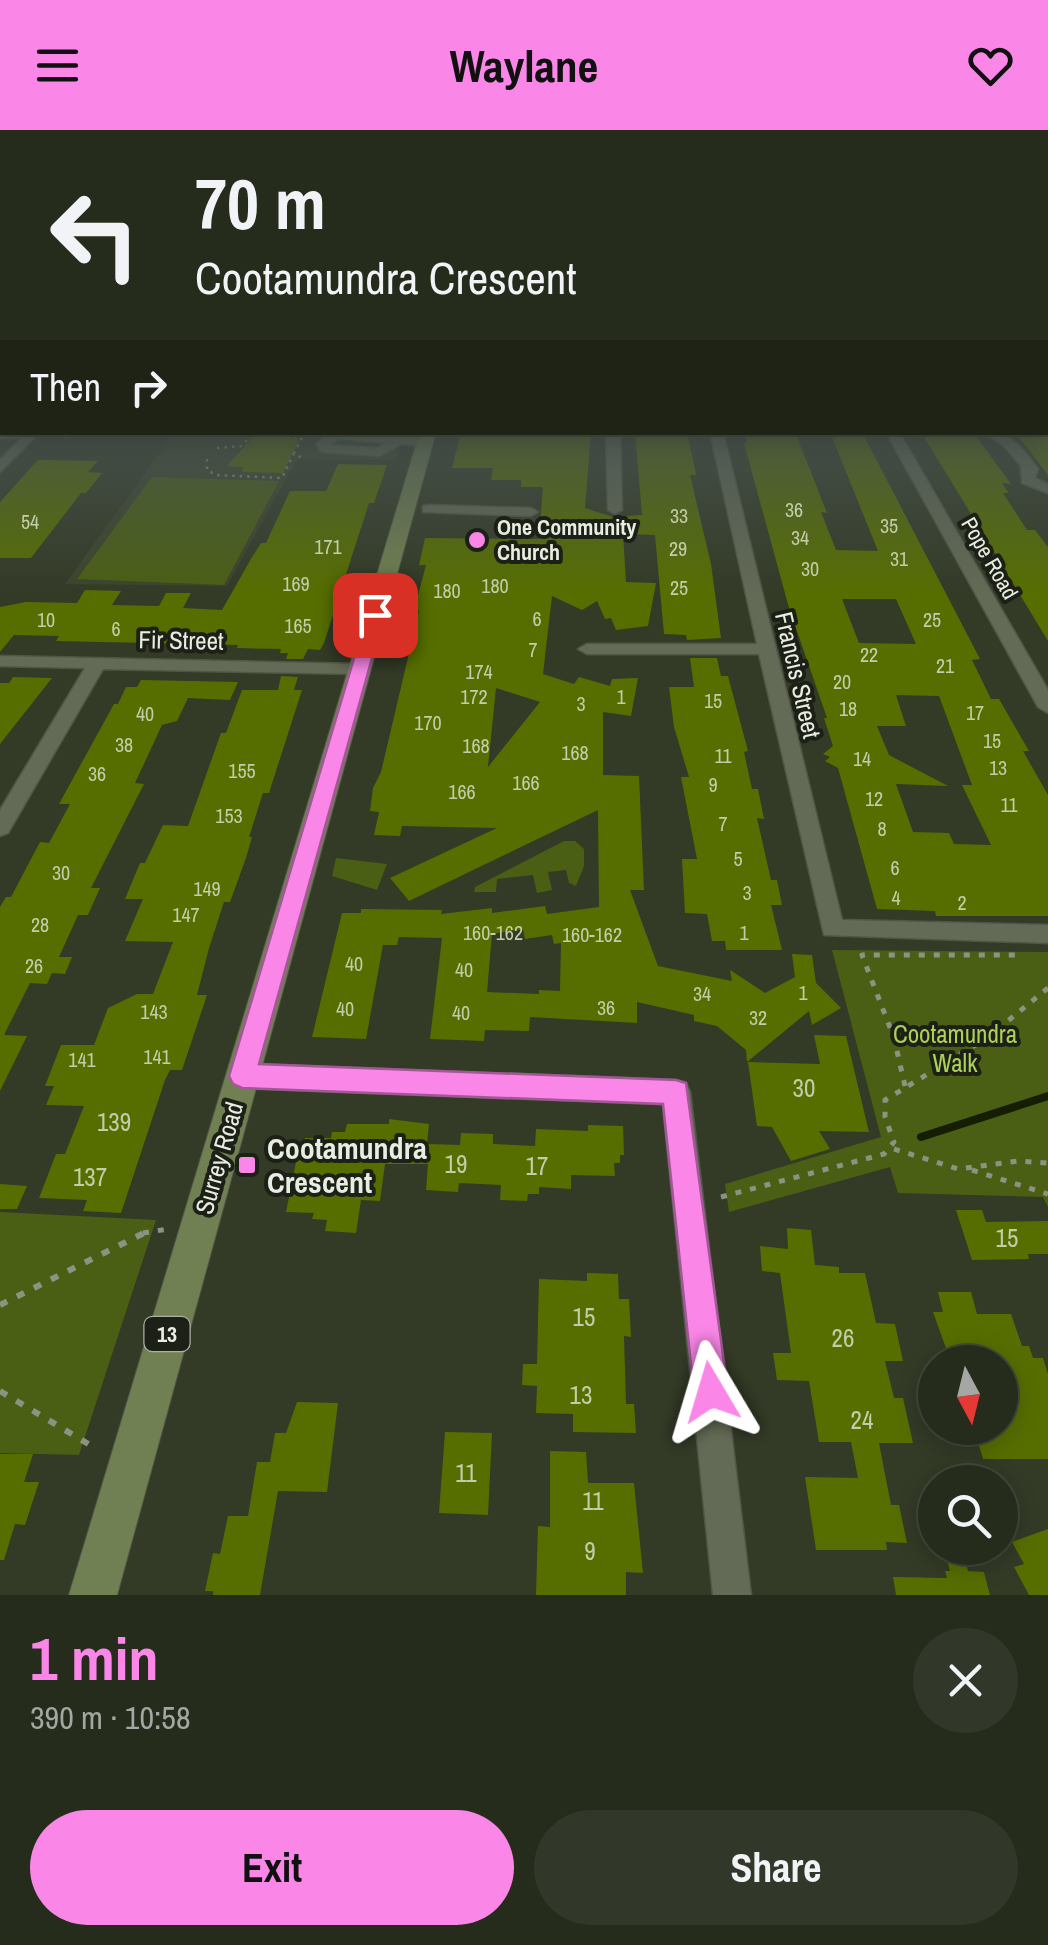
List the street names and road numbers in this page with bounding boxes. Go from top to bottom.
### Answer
street label: Pope Road [954,511,1026,605]
street label: Francis Street [767,608,829,742]
street label: Fir Street [138,622,224,658]
street label: Surrey Road [187,1098,251,1218]
road number: 13 [144,1317,190,1351]

